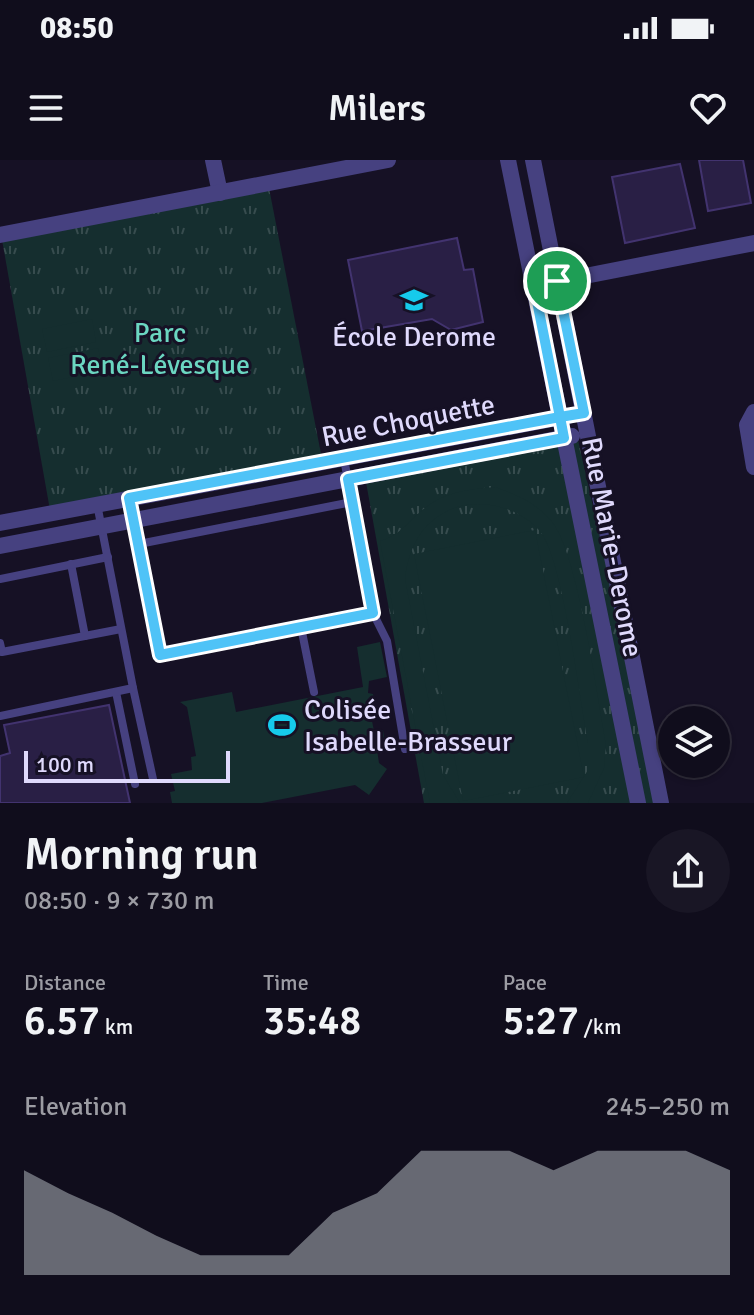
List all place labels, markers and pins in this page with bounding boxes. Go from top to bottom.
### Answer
pin [523,247,591,315]
school or university icon: École Derome [399,285,429,315]
place label: École Derome [332,320,496,354]
place label: Colisée Isabelle-Brasseur [304,693,513,759]
sports icon: Colisée Isabelle-Brasseur [267,710,297,740]

